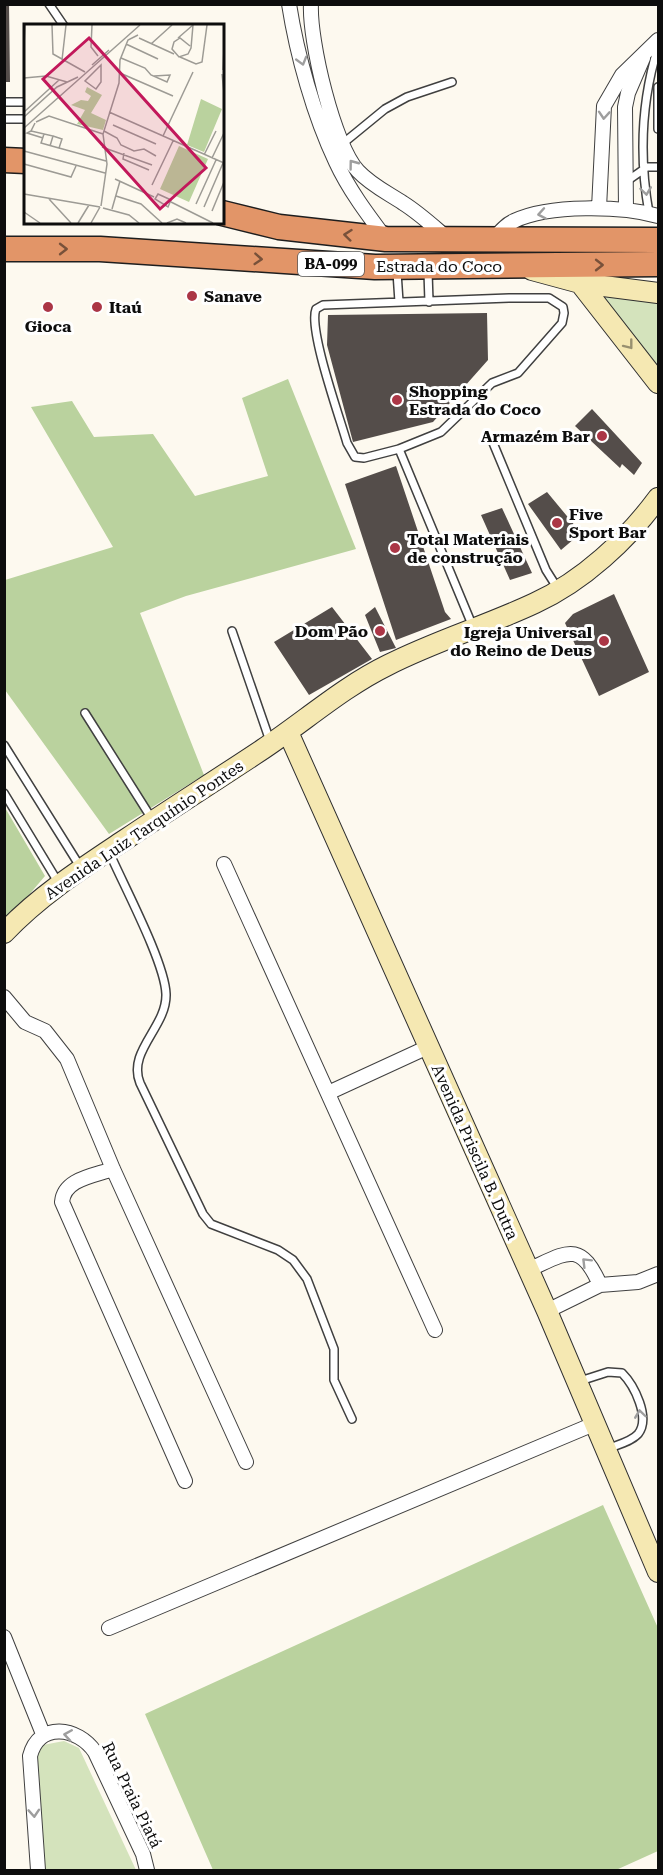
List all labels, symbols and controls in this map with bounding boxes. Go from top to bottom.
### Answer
inset map [24,24,224,224]
one-way arrow [295,55,307,66]
one-way arrow [598,111,611,120]
one-way arrow [350,160,361,171]
one-way arrow [639,186,651,195]
one-way arrow [537,207,547,220]
one-way arrow [344,229,353,242]
one-way arrow [58,243,67,255]
road number: BA-099 [298,252,364,276]
one-way arrow [253,253,262,266]
street label: Estrada do Coco [376,257,502,276]
one-way arrow [595,258,604,271]
place label: Sanave [204,287,262,306]
marker: Sanave [185,289,199,303]
place label: Itaú [109,298,142,317]
marker: Gioca [41,300,55,314]
marker: Itaú [90,300,104,314]
place label: Gioca [25,317,72,336]
one-way arrow [622,338,633,349]
place label: Shopping Estrada do Coco [409,382,541,419]
marker: Shopping Estrada do Coco [390,393,404,407]
place label: Armazém Bar [481,427,590,446]
marker: Armazém Bar [595,429,609,443]
place label: Five Sport Bar [569,505,646,542]
marker: Five Sport Bar [550,516,564,530]
place label: Total Materiais de construção [407,530,529,567]
marker: Total Materiais de construção [388,541,402,555]
place label: Dom Pão [295,622,368,641]
place label: Igreja Universal do Reino de Deus [450,623,593,660]
marker: Dom Pão [373,624,387,638]
marker: Igreja Universal do Reino de Deus [597,634,611,648]
street label: Avenida Luiz Tarquínio Pontes [41,756,247,904]
street label: Avenida Priscila B. Dutra [428,1061,522,1243]
one-way arrow [582,1258,593,1268]
one-way arrow [635,1409,647,1418]
one-way arrow [63,1729,73,1741]
street label: Rua Praia Piatá [98,1739,166,1851]
one-way arrow [27,1809,40,1818]

